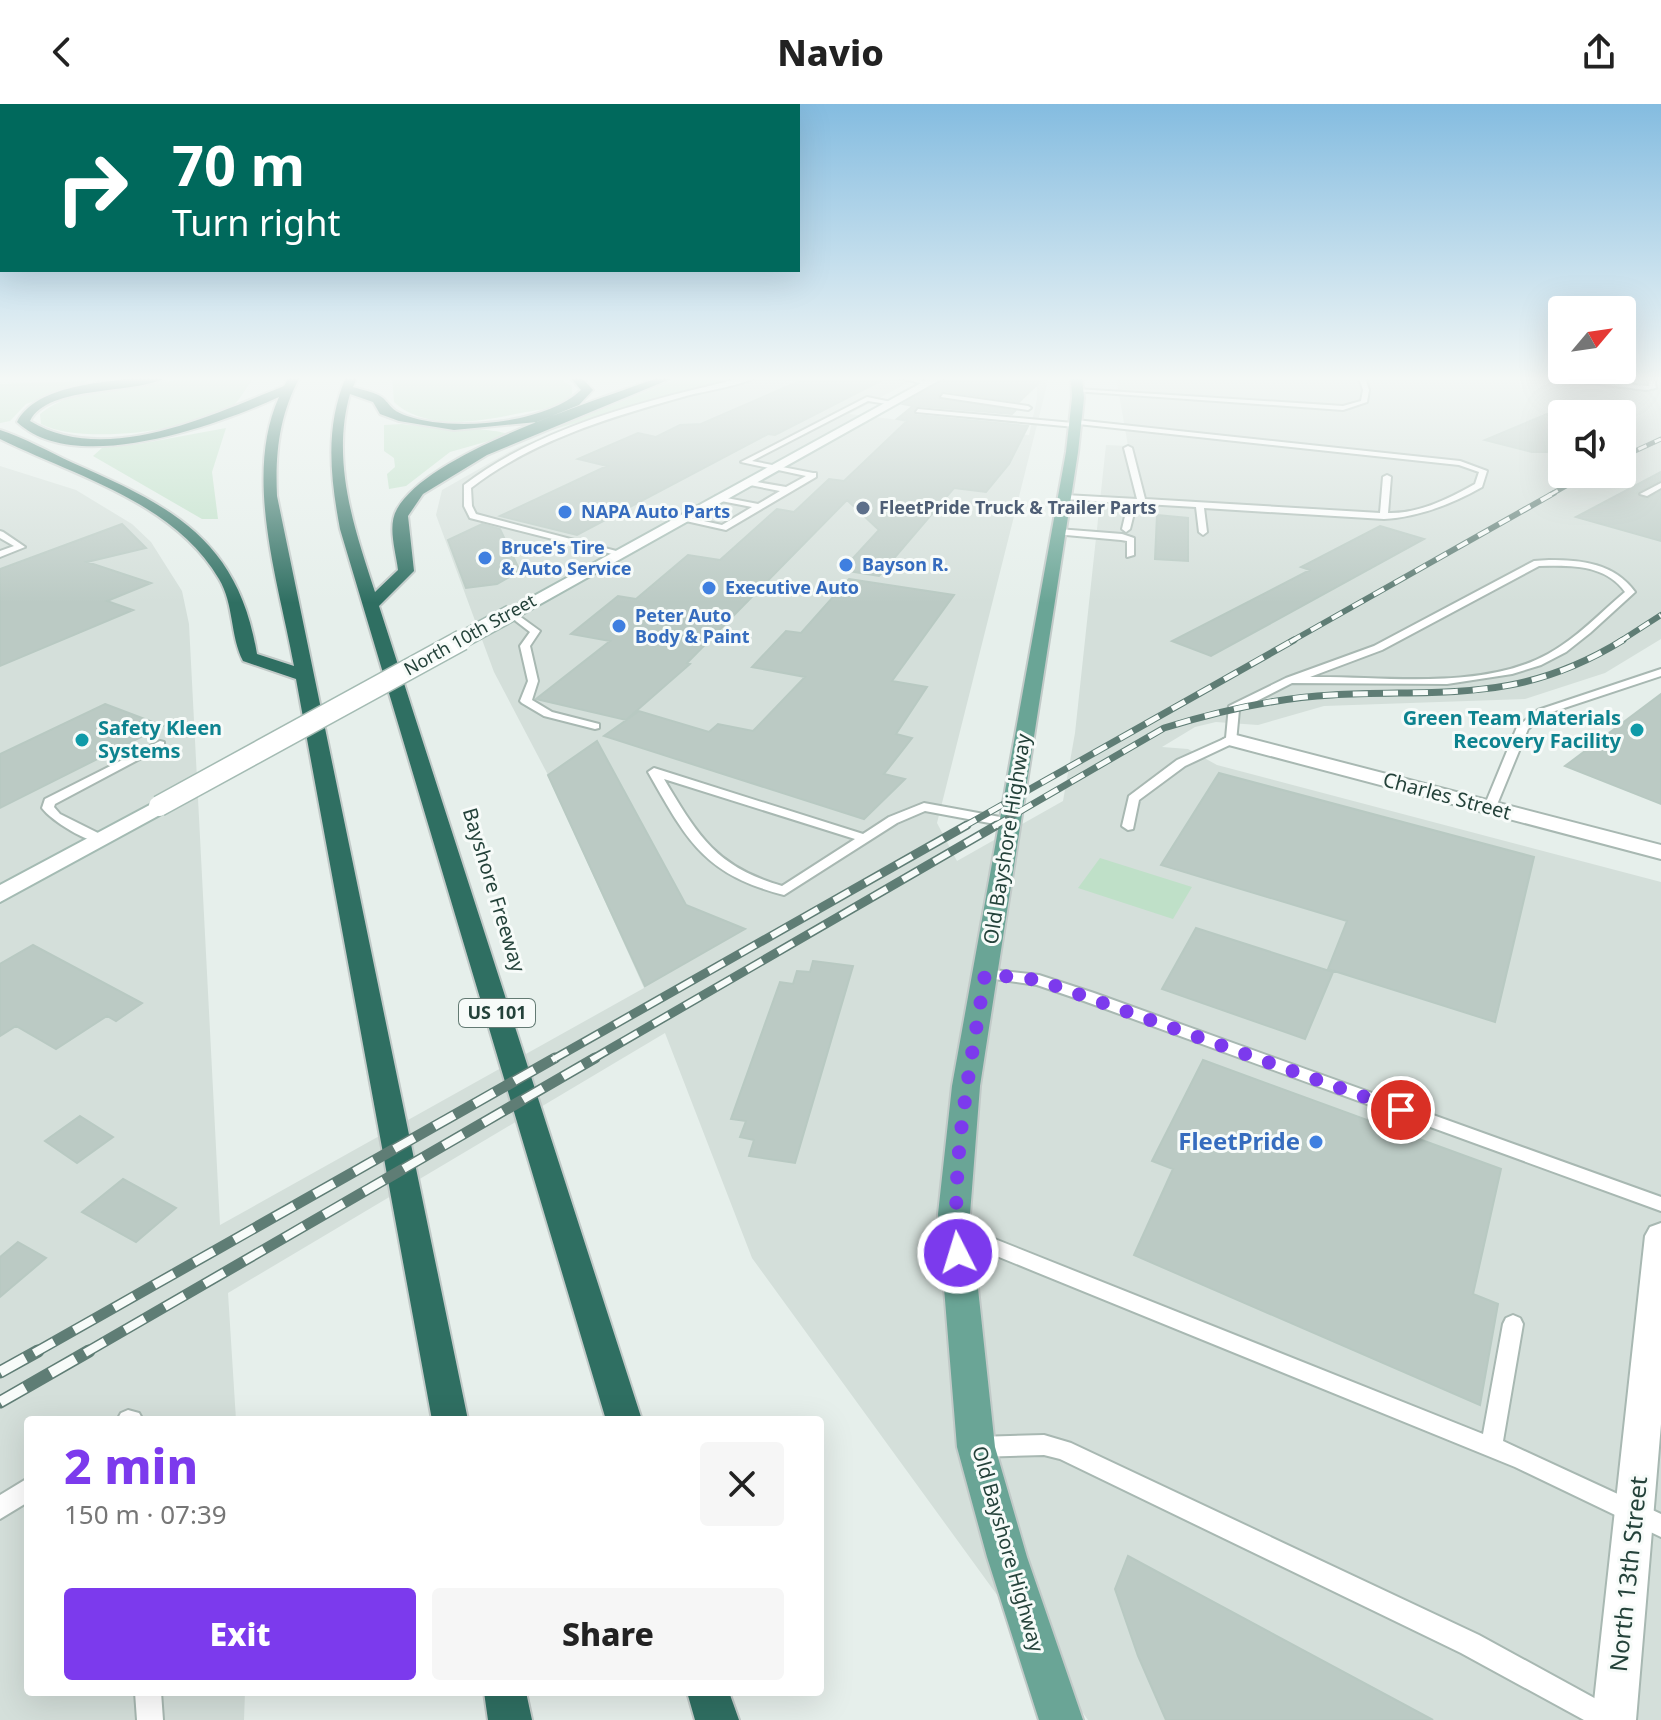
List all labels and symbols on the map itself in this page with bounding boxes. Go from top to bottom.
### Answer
north arrow [1548,296,1636,384]
place label: FleetPride Truck & Trailer Parts [879,495,1157,519]
place label: NAPA Auto Parts [581,499,730,523]
marker: FleetPride Truck & Trailer Parts [854,499,872,517]
marker: NAPA Auto Parts [556,503,574,521]
place label: Bruce's Tire & Auto Service [501,535,631,580]
marker: Bruce's Tire & Auto Service [476,549,494,567]
place label: Bayson R. [862,552,949,576]
marker: Bayson R. [837,556,855,574]
place label: Executive Auto [725,575,859,599]
marker: Executive Auto [700,579,718,597]
street label: North 10th Street [399,588,540,680]
place label: Peter Auto Body & Paint [635,603,750,648]
marker: Peter Auto Body & Paint [610,617,628,635]
place label: Green Team Materials Recovery Facility [1403,704,1622,754]
place label: Safety Kleen Systems [98,714,222,764]
marker: Green Team Materials Recovery Facility [1628,721,1646,739]
marker: Safety Kleen Systems [73,731,91,749]
street label: Old Bayshore Highway [977,731,1037,946]
street label: Charles Street [1380,765,1514,826]
street label: Bayshore Freeway [457,804,533,976]
road number: US 101 [459,999,535,1027]
pin [1367,1076,1435,1144]
place label: FleetPride [1178,1124,1300,1157]
marker: FleetPride [1307,1133,1325,1151]
position arrow [916,1211,1000,1295]
street label: Old Bayshore Highway [966,1443,1051,1656]
street label: North 13th Street [1601,1474,1654,1673]

